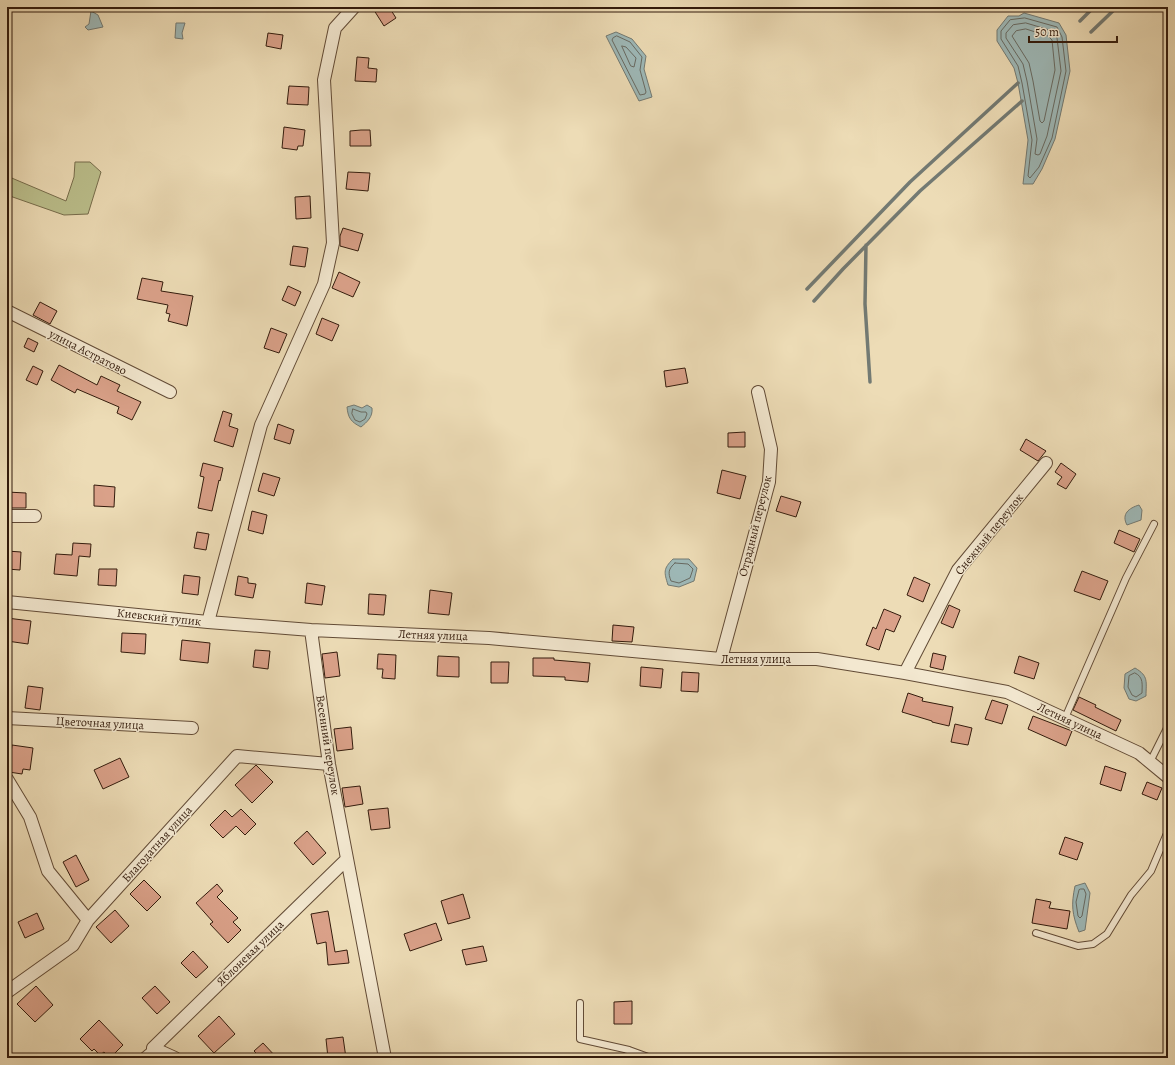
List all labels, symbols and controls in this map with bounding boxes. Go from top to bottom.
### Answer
scale bar [1029,18,1117,44]
text: 50 m [1035,24,1059,40]
street label: улица Астратово [45,325,130,379]
street label: Отрадный переулок [735,474,775,578]
street label: Снежный переулок [951,490,1027,578]
street label: Киевский тупик [116,605,202,629]
street label: Летняя улица [398,626,469,644]
street label: Летняя улица [721,651,791,667]
street label: Весенний переулок [312,694,344,796]
street label: Летняя улица [1035,699,1106,743]
street label: Цветочная улица [56,713,145,733]
street label: Благодатная улица [118,802,196,886]
street label: Яблоневая улица [213,916,288,989]

